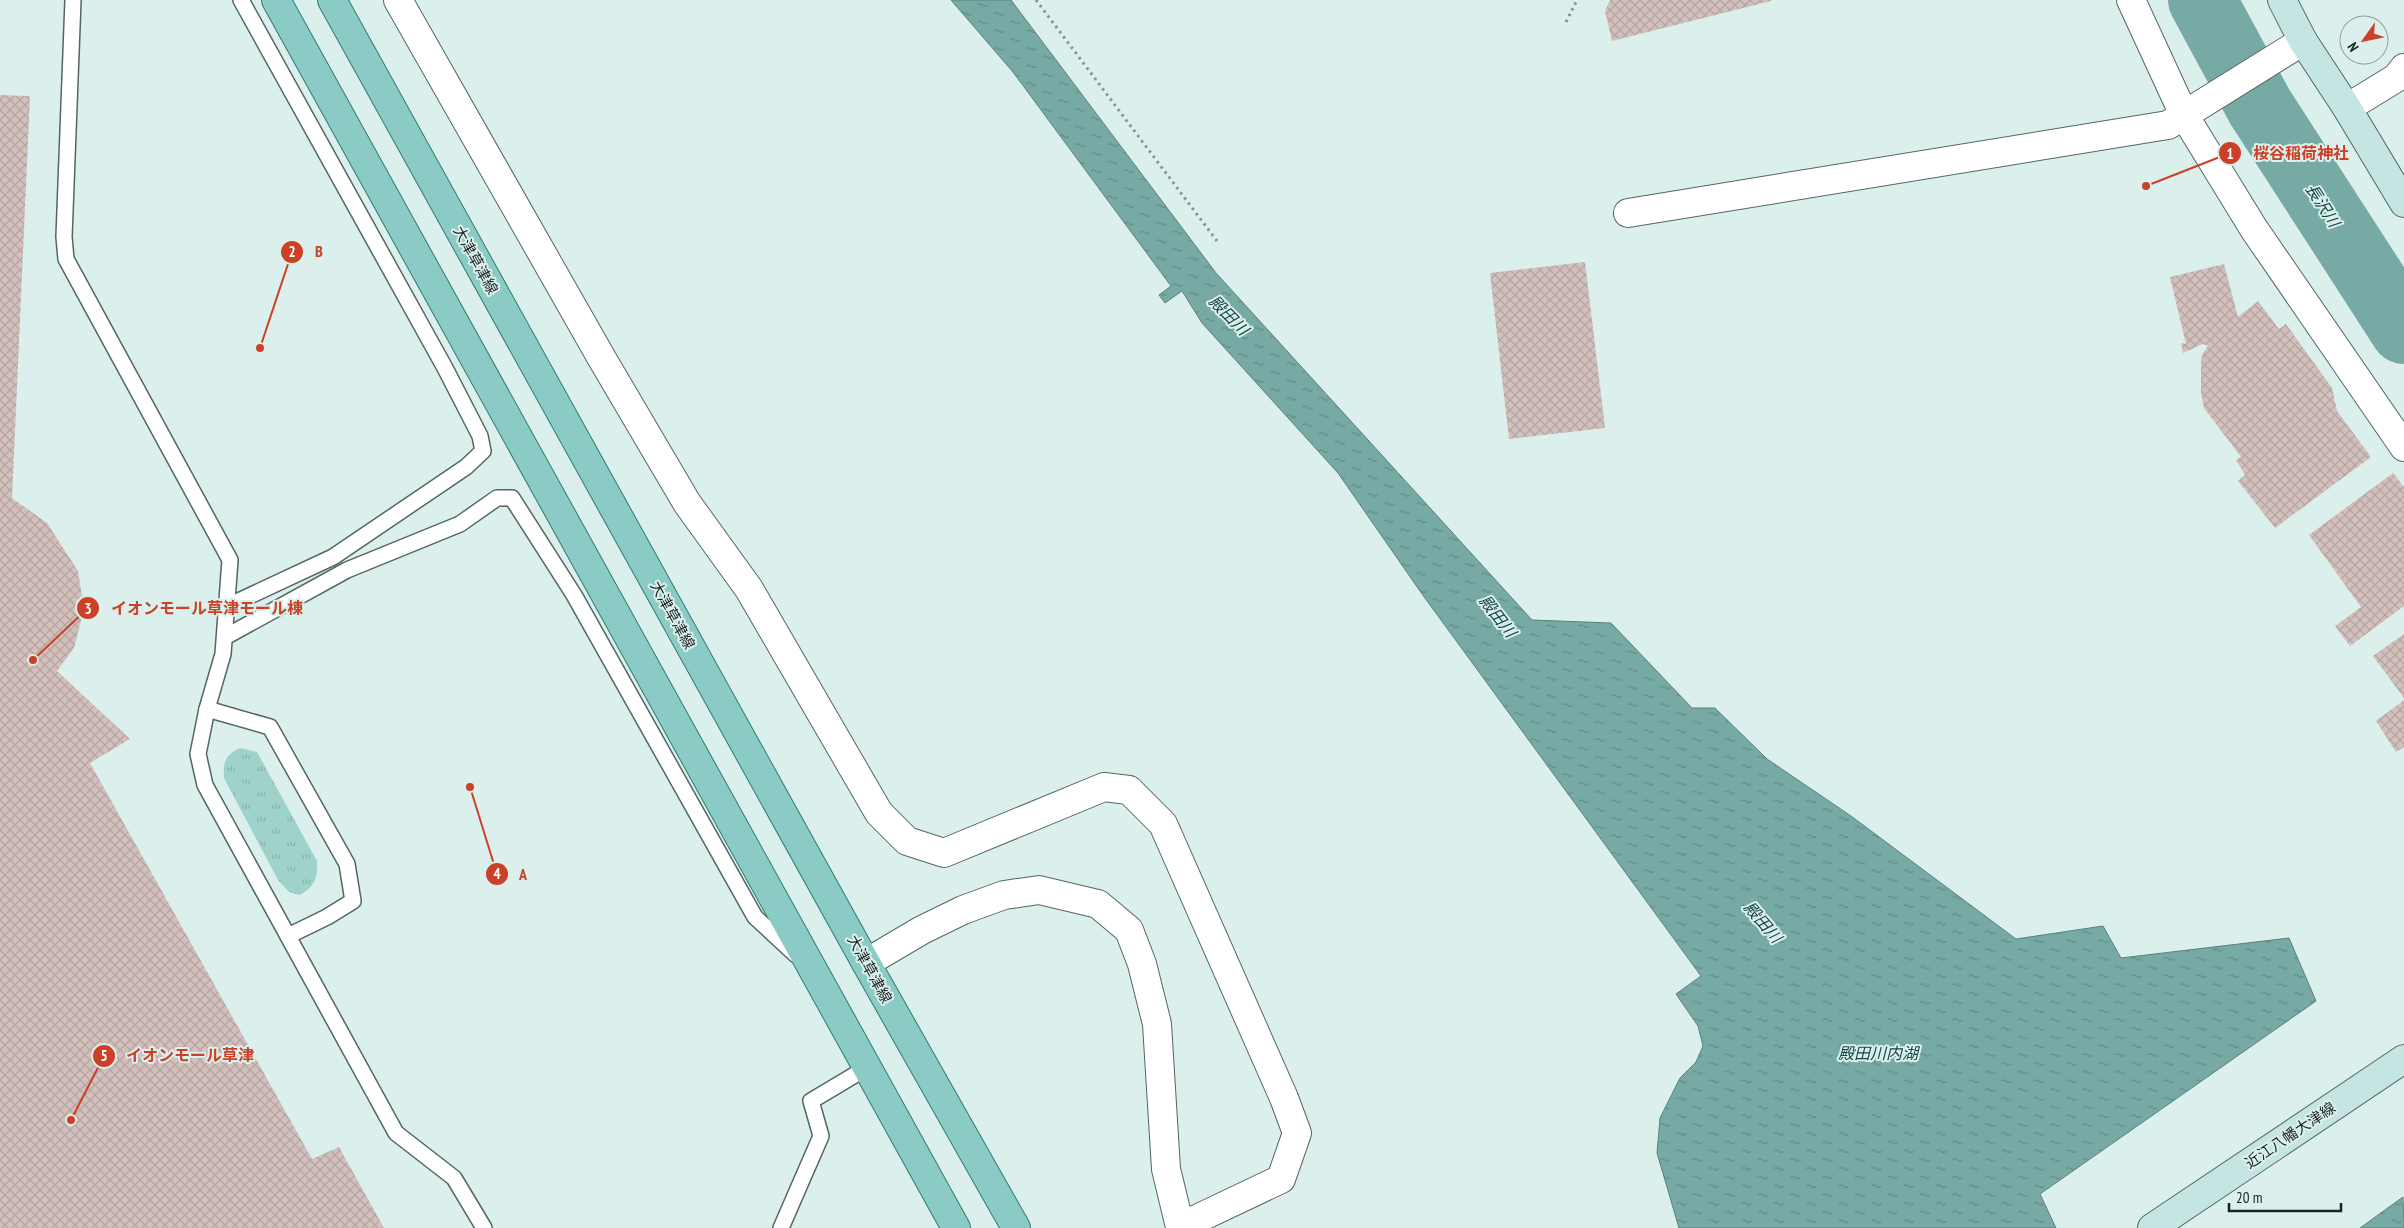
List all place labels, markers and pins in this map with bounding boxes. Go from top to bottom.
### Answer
callout: 桜谷稲荷神社 [2218,138,2359,169]
callout: B [280,236,333,267]
callout: イオンモール草津モール棟 [76,593,313,624]
callout: A [484,859,537,890]
callout: イオンモール草津 [91,1040,264,1071]

